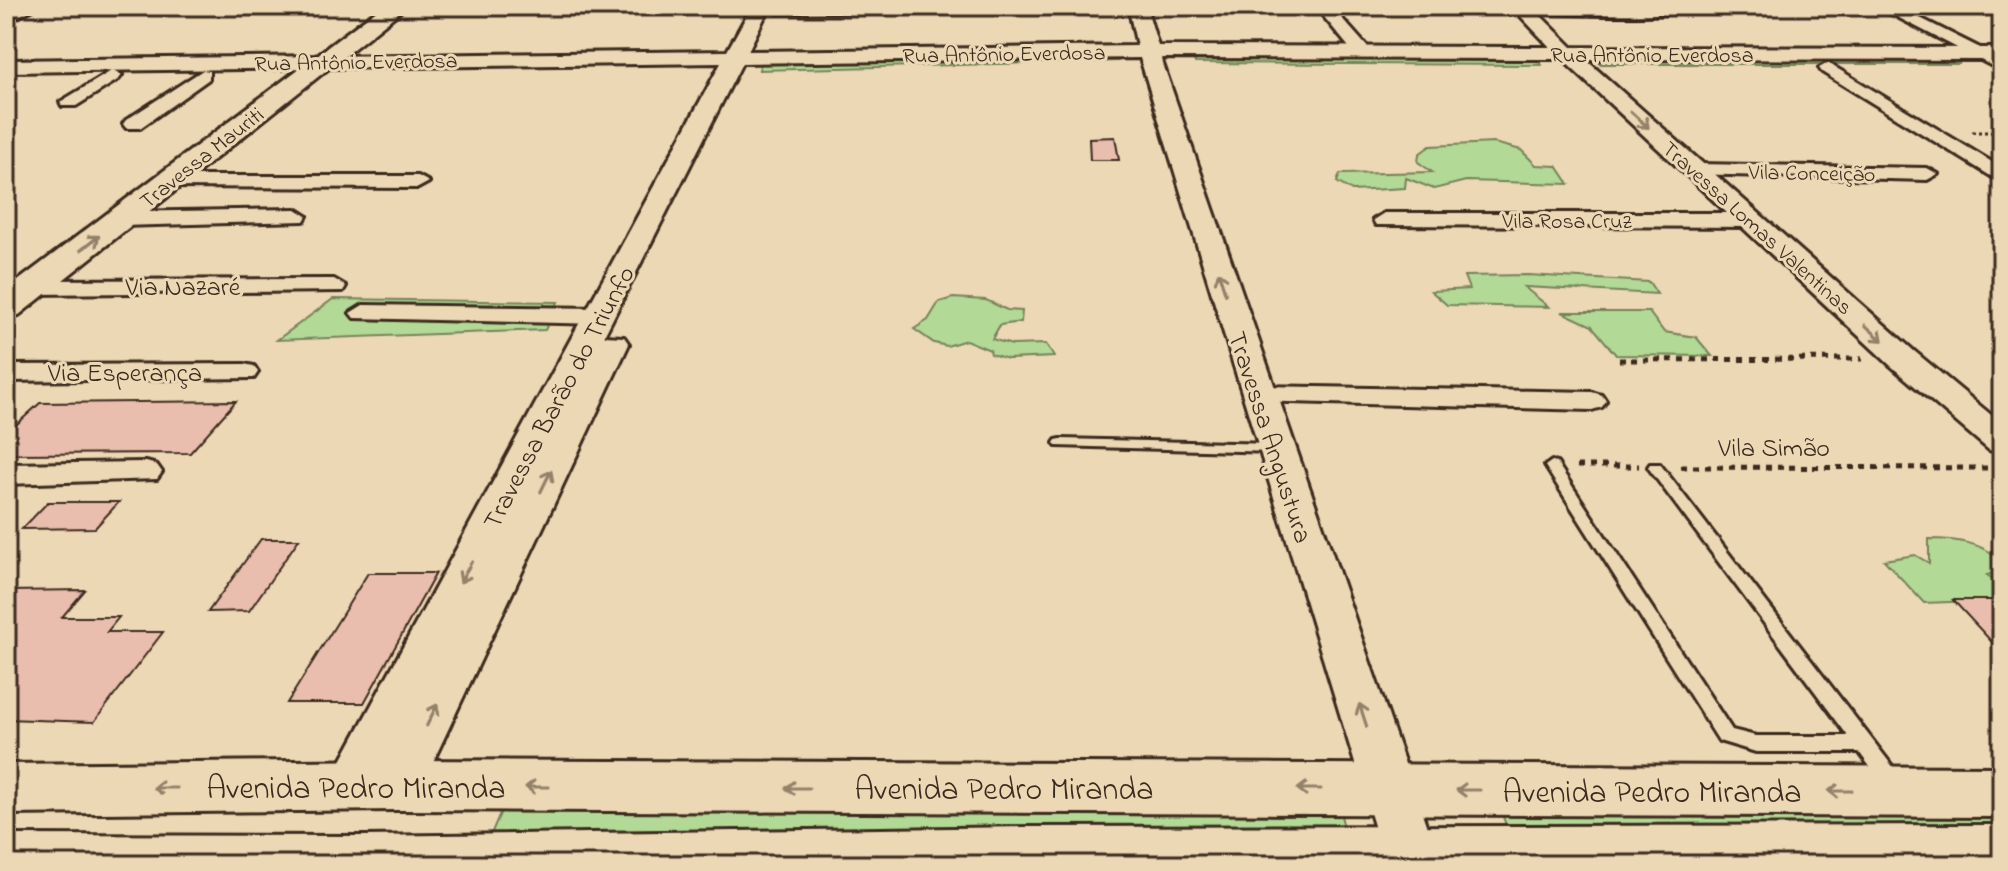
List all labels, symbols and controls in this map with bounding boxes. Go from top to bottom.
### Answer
street label: Rua Antônio Everdosa [902,38,1106,74]
street label: Rua Antônio Everdosa [1550,41,1754,73]
street label: Rua Antônio Everdosa [254,46,458,82]
street label: Travessa Mauriti [134,101,272,218]
one-way arrow [1630,111,1650,129]
street label: Travessa Lomas Valentinas [1653,135,1859,324]
street label: Vila Conceição [1747,158,1876,192]
street label: Vila Rosa Cruz [1501,207,1632,239]
one-way arrow [79,234,100,251]
street label: Travessa Barão do Triunfo [475,260,646,537]
street label: Via Nazaré [125,270,241,308]
one-way arrow [1213,270,1228,295]
one-way arrow [1864,323,1884,341]
street label: Travessa Angustura [1216,327,1320,549]
street label: Via Esperança [47,356,202,394]
street label: Vila Simão [1717,431,1830,469]
one-way arrow [539,470,554,494]
one-way arrow [458,559,474,583]
one-way arrow [424,703,440,727]
one-way arrow [1354,703,1369,728]
street label: Avenida Pedro Miranda [206,767,506,814]
street label: Avenida Pedro Miranda [854,768,1154,815]
street label: Avenida Pedro Miranda [1502,771,1802,818]
one-way arrow [524,779,551,795]
one-way arrow [152,780,179,796]
one-way arrow [784,780,811,796]
one-way arrow [1296,781,1323,797]
one-way arrow [1455,782,1482,798]
one-way arrow [1827,783,1854,799]

